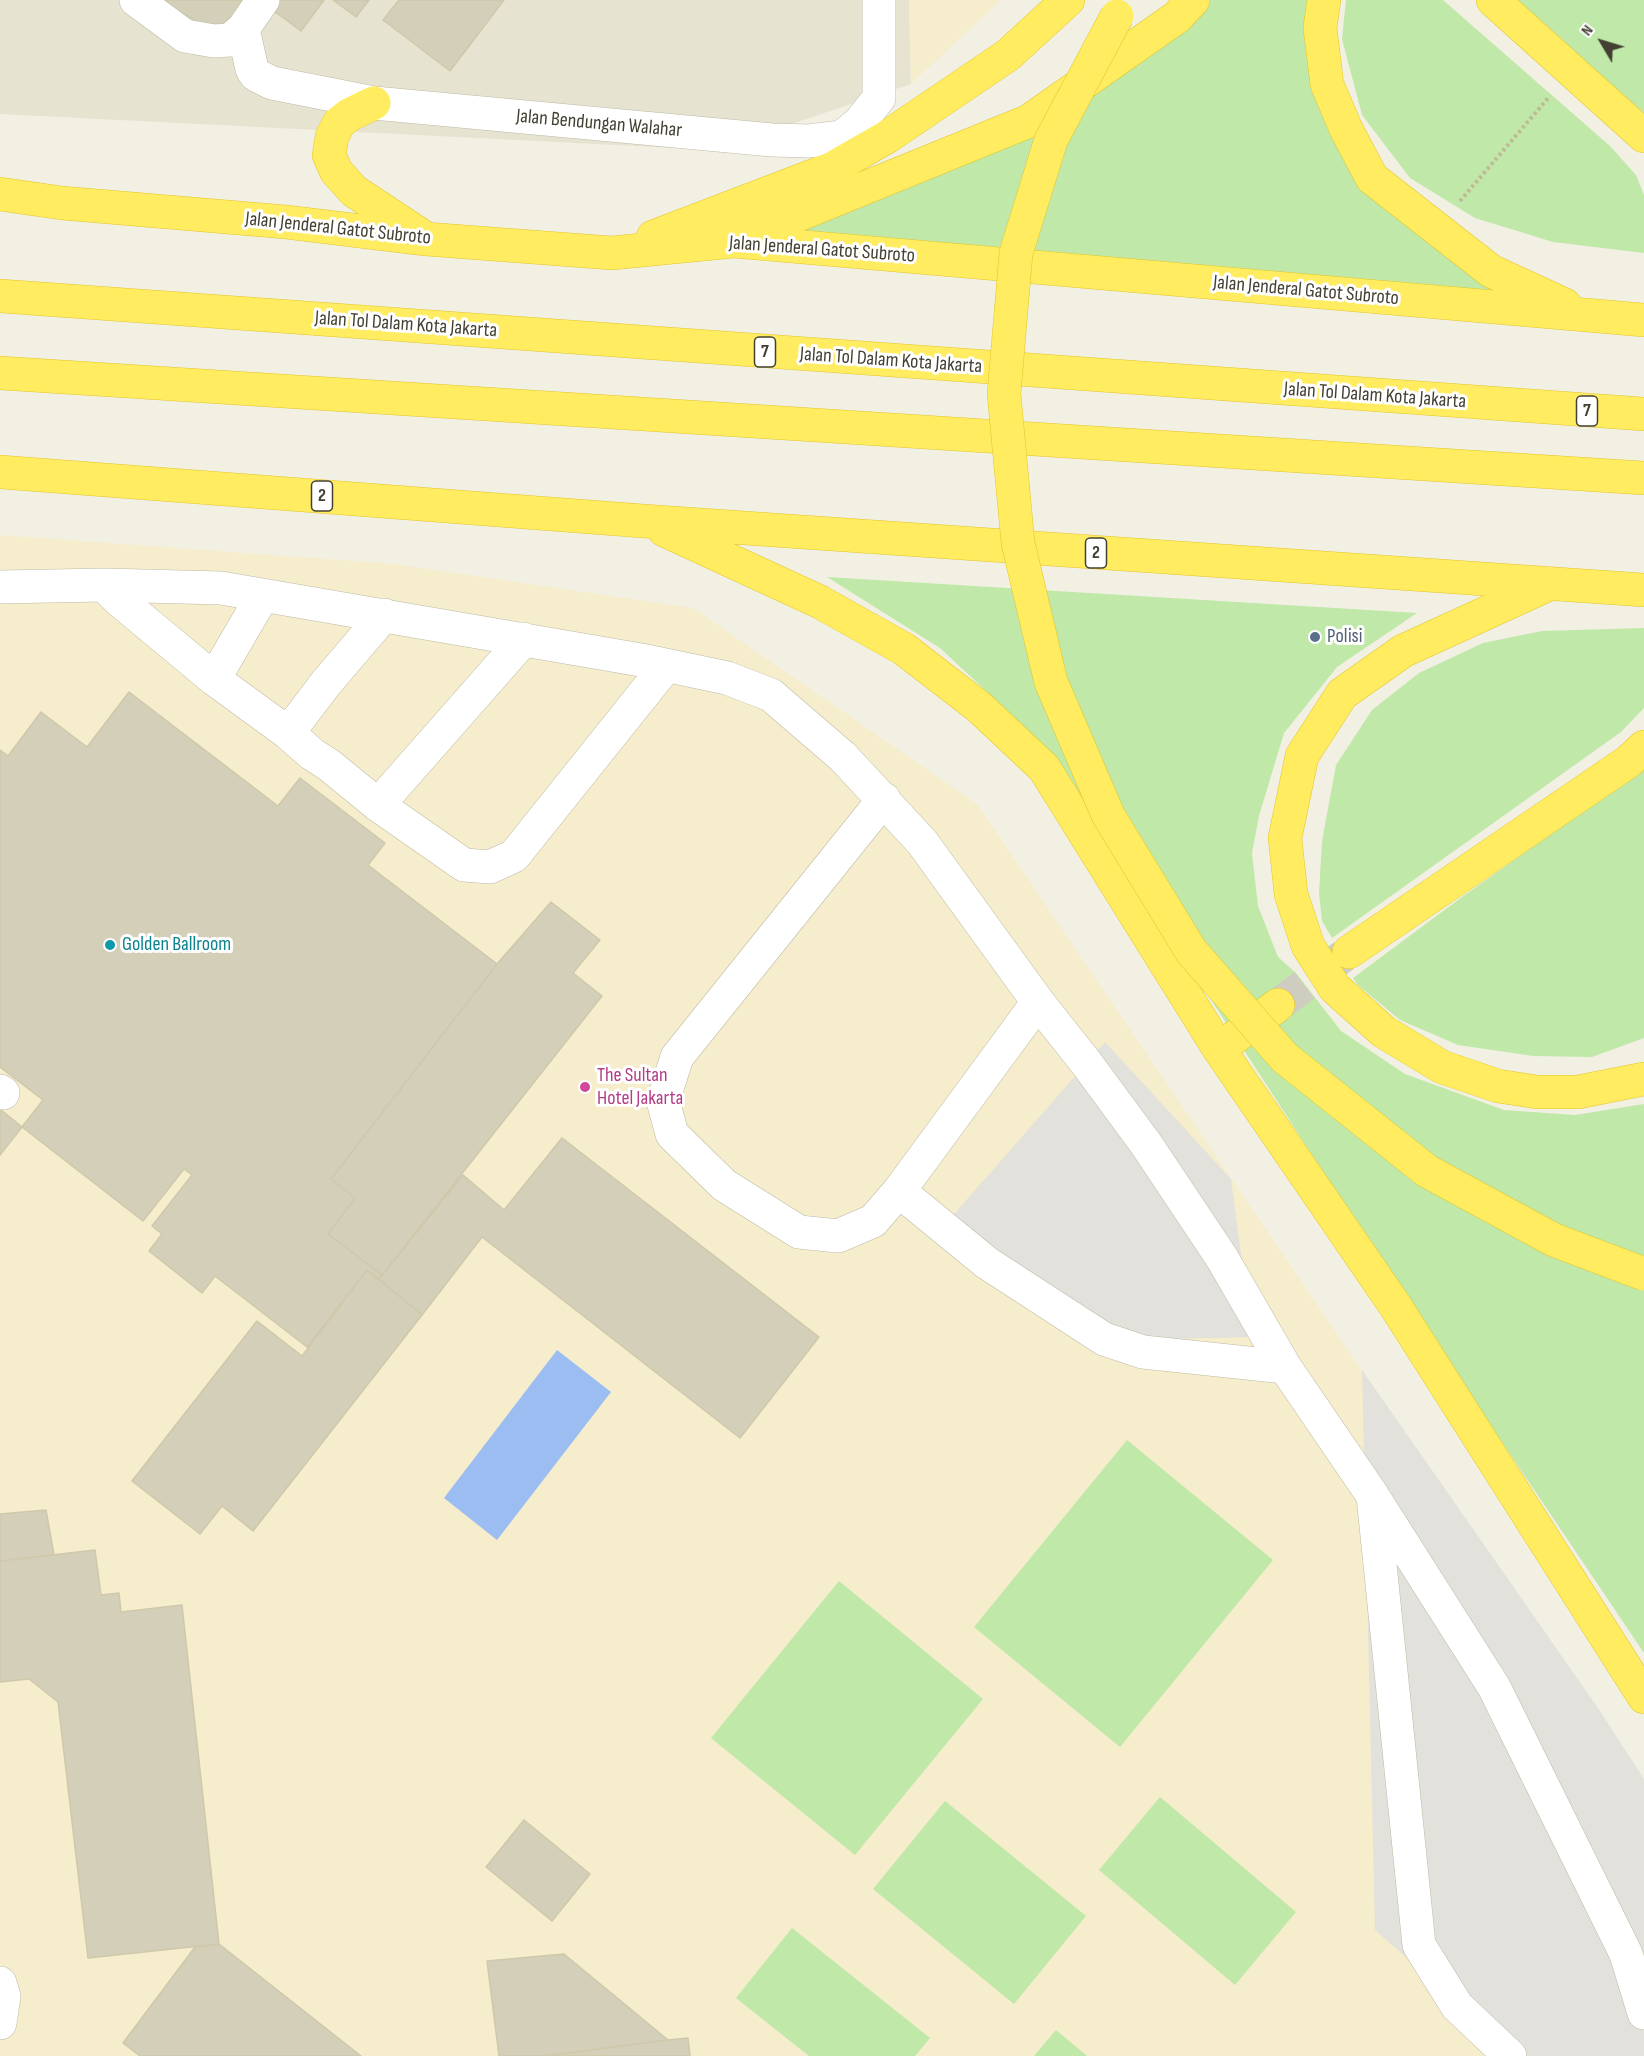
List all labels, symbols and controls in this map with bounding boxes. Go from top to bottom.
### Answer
north arrow [1572,12,1632,72]
text: N [1577,21,1598,40]
street label: Jalan Bendungan Walahar [515,105,683,143]
street label: Jalan Jenderal Gatot Subroto [244,207,432,251]
street label: Jalan Jenderal Gatot Subroto [728,232,916,268]
street label: Jalan Jenderal Gatot Subroto [1212,271,1400,311]
street label: Jalan Tol Dalam Kota Jakarta [314,307,498,343]
road number: 7 [754,337,776,367]
street label: Jalan Tol Dalam Kota Jakarta [799,343,983,379]
street label: Jalan Tol Dalam Kota Jakarta [1283,378,1467,414]
road number: 7 [1576,396,1598,426]
road number: 2 [312,481,332,511]
road number: 2 [1086,538,1106,568]
place label: Polisi [1327,625,1362,649]
marker: Polisi [1308,630,1322,644]
place label: Golden Ballroom [122,933,231,957]
marker: Golden Ballroom [103,938,117,952]
place label: The Sultan Hotel Jakarta [597,1064,683,1111]
marker: The Sultan Hotel Jakarta [578,1080,592,1094]

